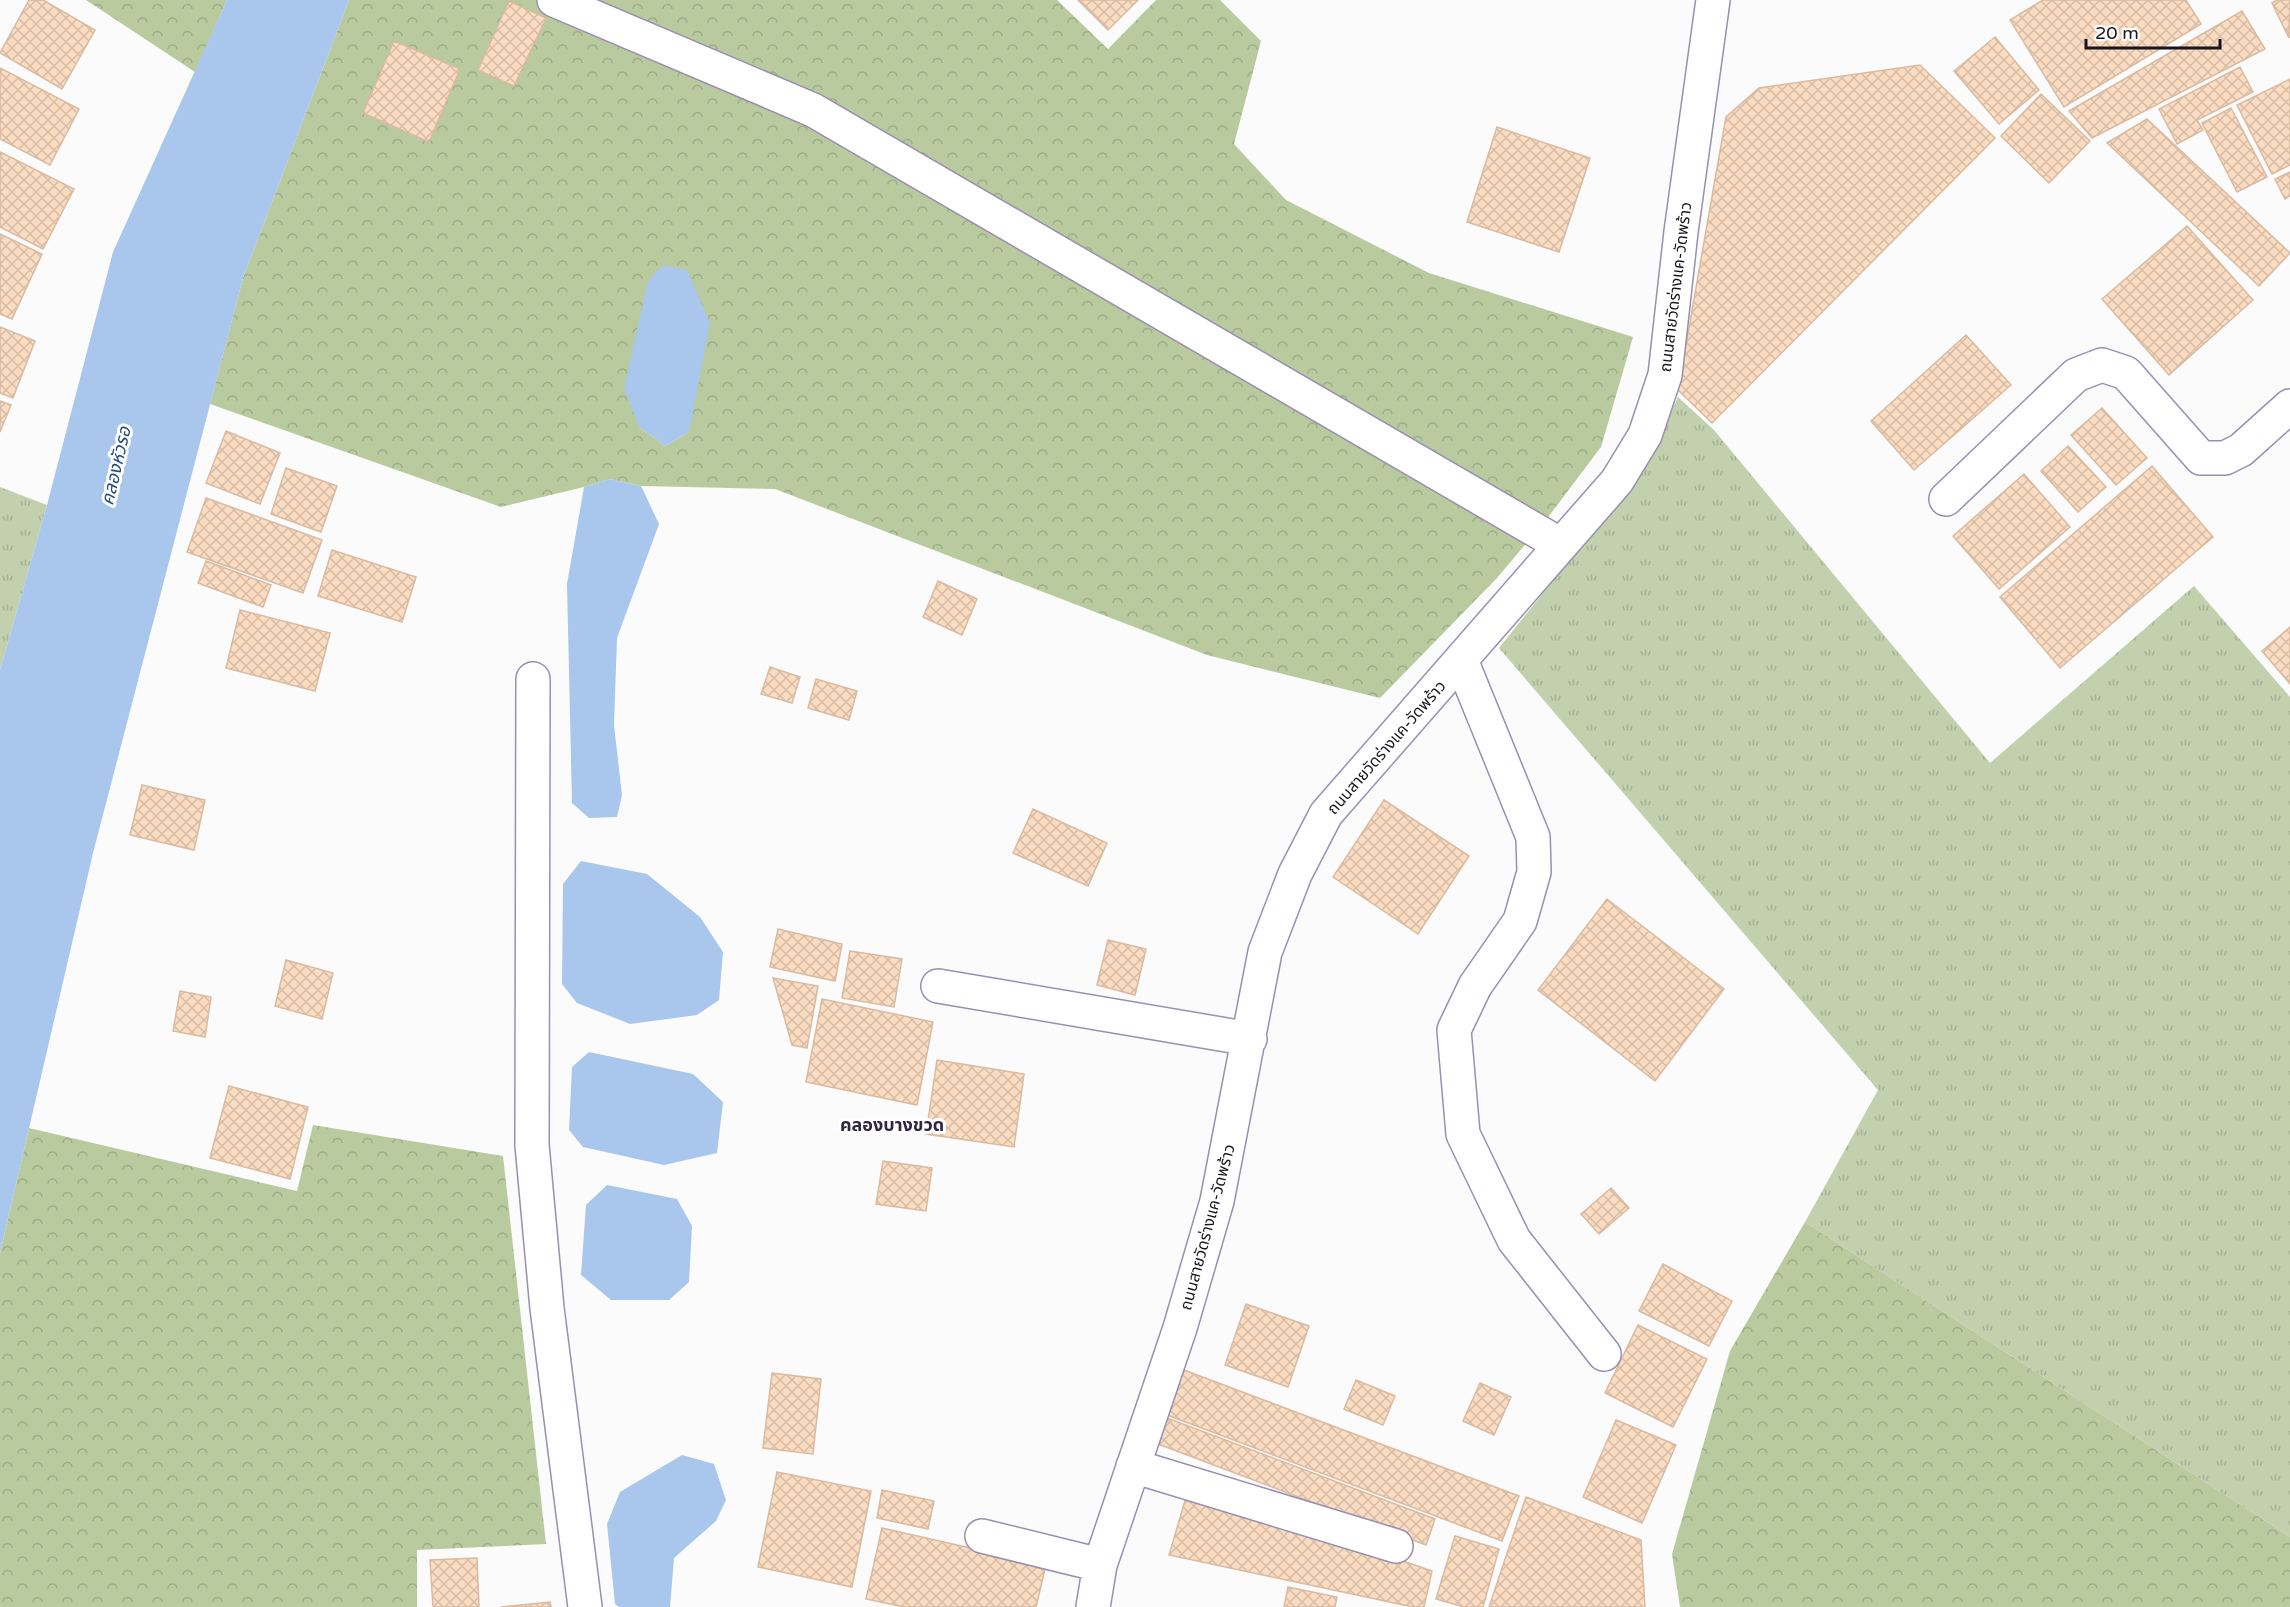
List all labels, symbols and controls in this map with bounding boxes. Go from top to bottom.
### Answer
scale bar [2086,12,2220,50]
text: 20 m [2095,22,2139,44]
street label: ถนนสายวัดร่างแค-วัดพร้าว [1656,201,1696,373]
water label: คลองหัวรอ [96,424,136,507]
street label: ถนนสายวัดร่างแค-วัดพร้าว [1323,676,1451,819]
district label: คลองบางขวด [840,1114,944,1136]
street label: ถนนสายวัดร่างแค-วัดพร้าว [1176,1142,1240,1313]

